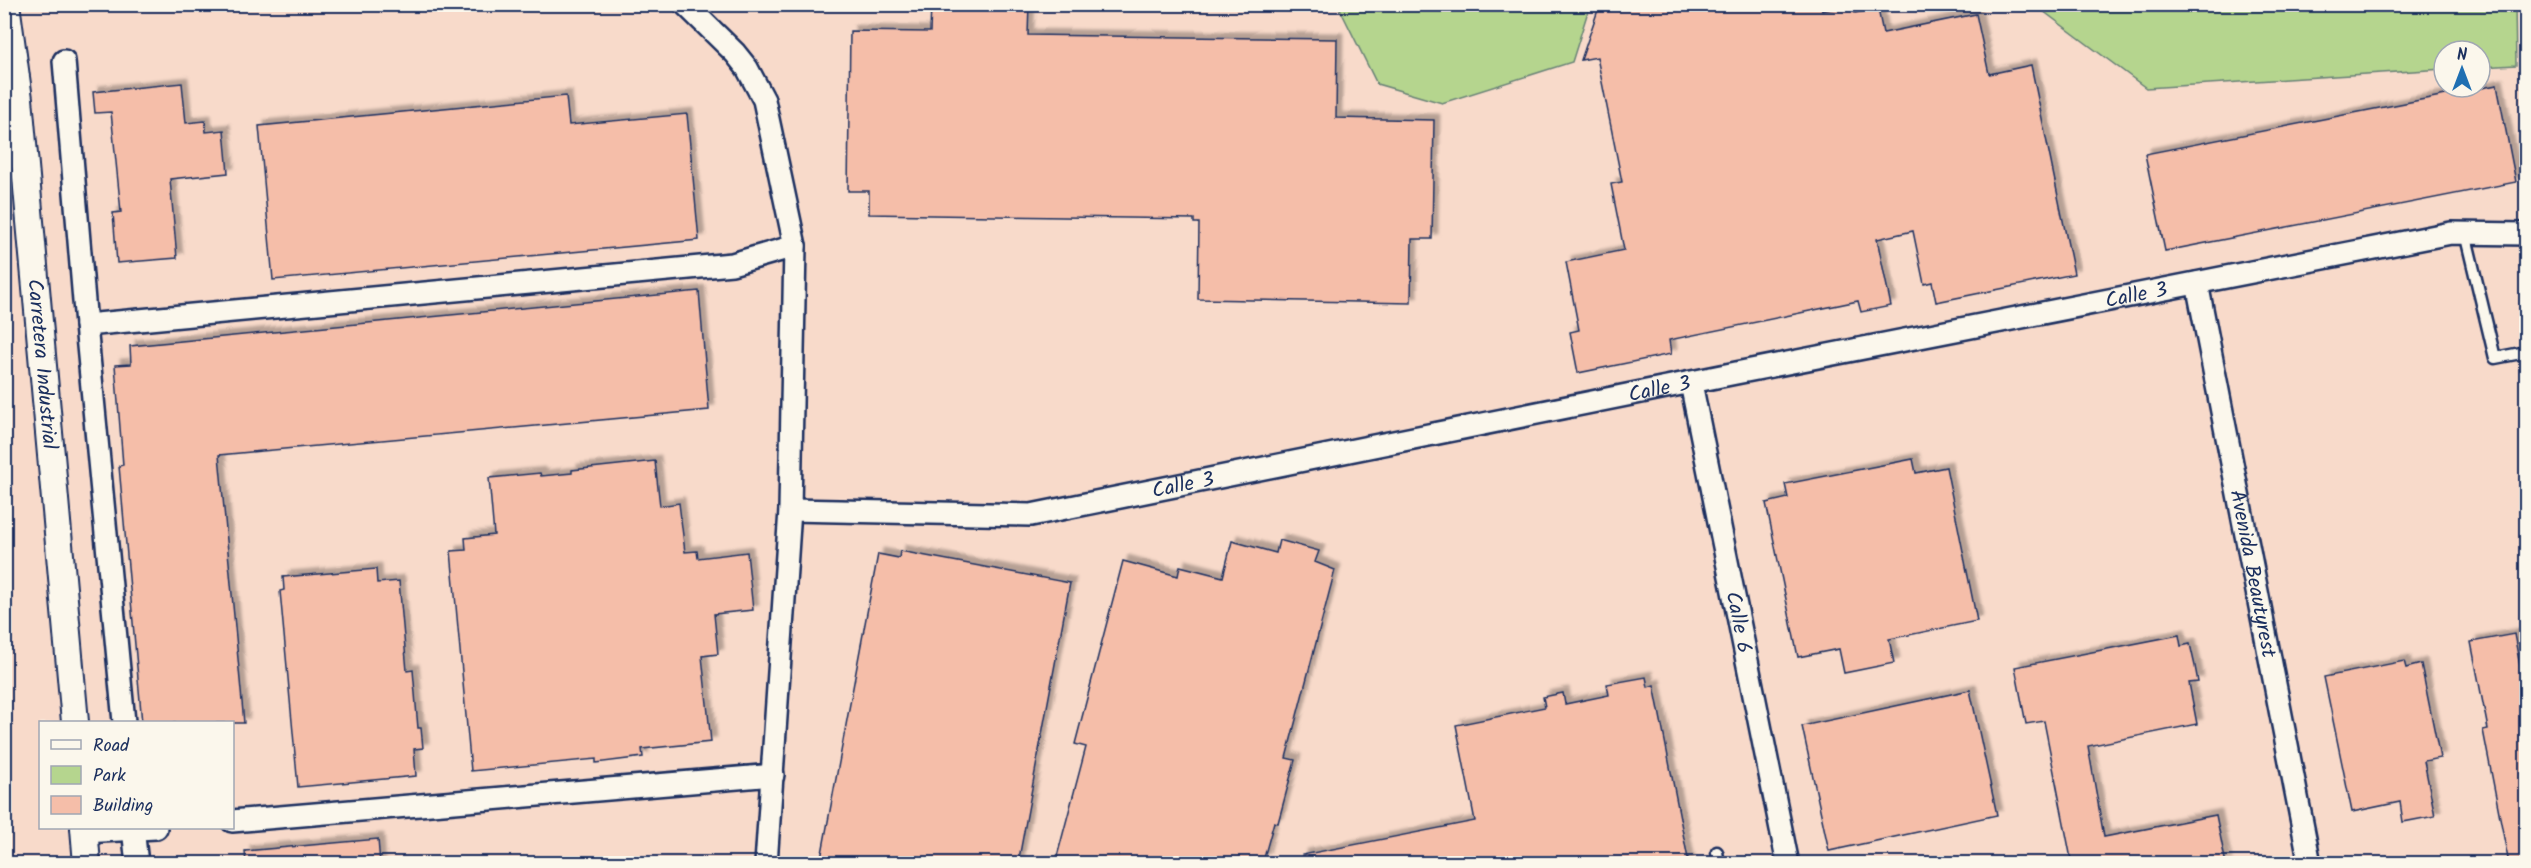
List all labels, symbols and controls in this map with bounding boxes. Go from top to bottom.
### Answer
north arrow [2432,39,2492,99]
text: N [2457,43,2467,68]
street label: Calle 3 [2103,274,2170,318]
street label: Carretera Industrial [17,278,65,451]
street label: Calle 3 [1626,368,1694,412]
street label: Calle 3 [1149,464,1217,508]
street label: Avenida Beautyrest [2220,487,2285,661]
street label: Calle 6 [1715,589,1760,656]
legend [39,721,234,829]
text: Road [93,732,130,761]
text: Park [93,762,126,791]
text: Building [93,792,153,821]

